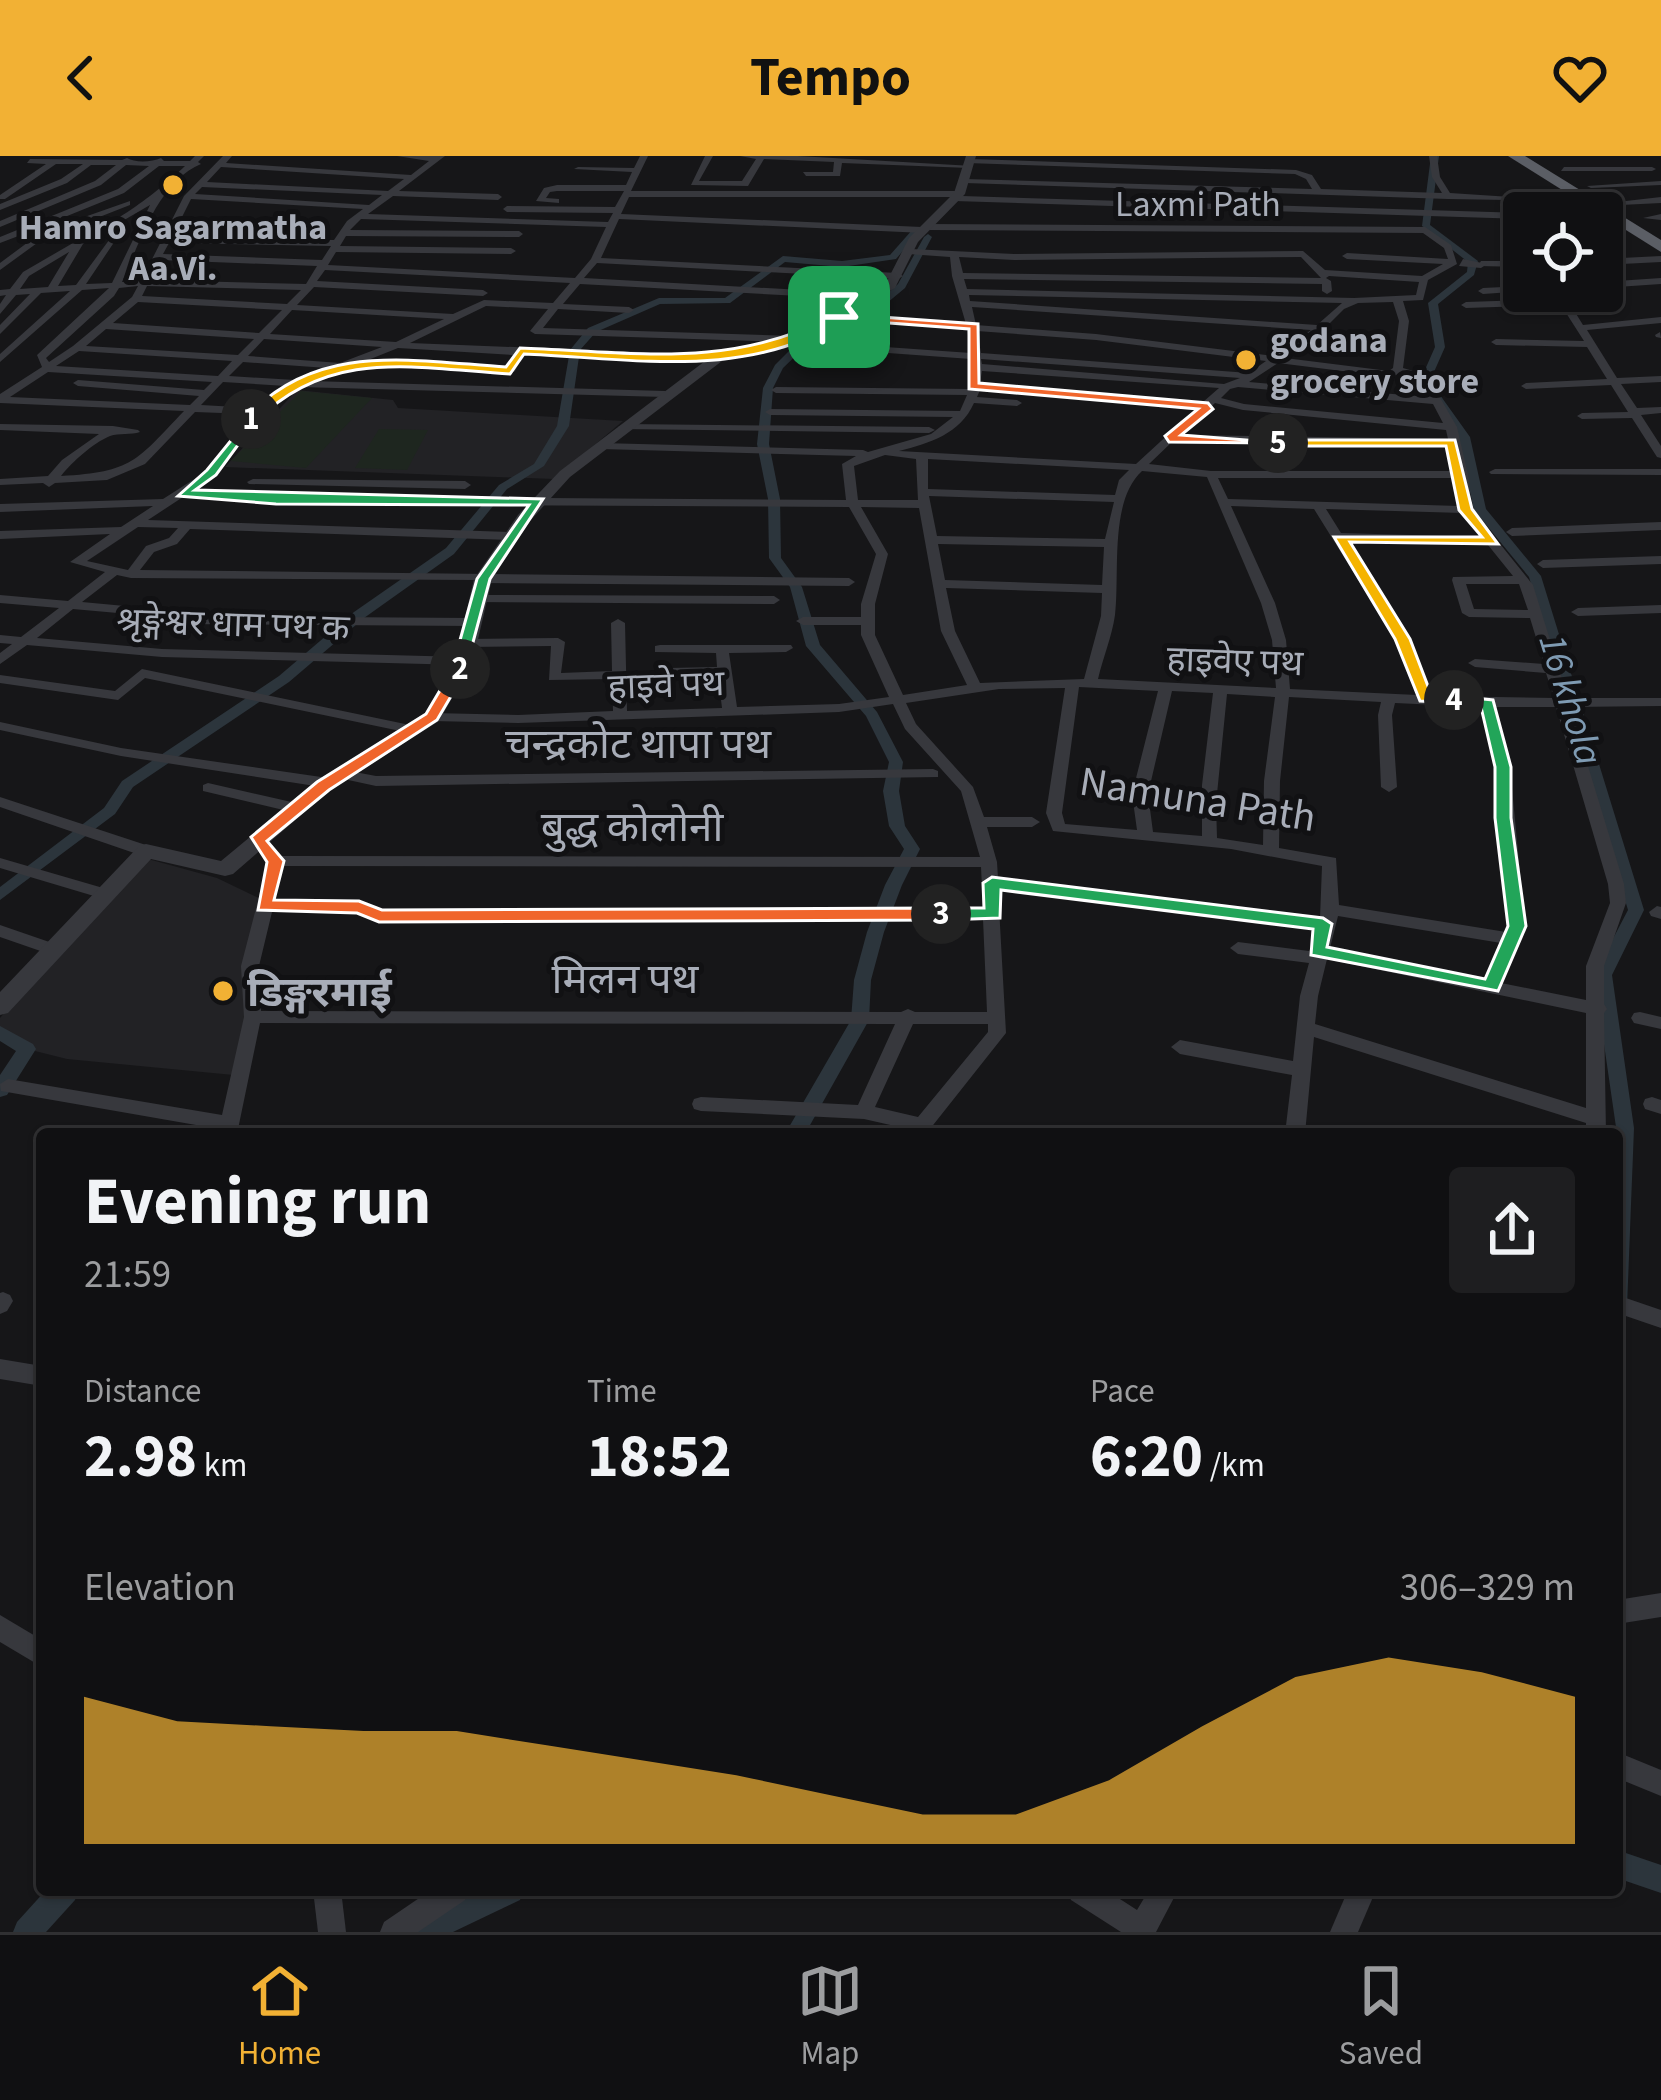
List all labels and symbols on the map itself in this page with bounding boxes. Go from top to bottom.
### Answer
marker: Hamro Sagarmatha Aa.Vi. [160,172,186,198]
street label: Laxmi Path [1115,179,1281,230]
place label: Hamro Sagarmatha Aa.Vi. [19,202,327,294]
pin [788,266,890,368]
place label: godana grocery store [1270,315,1479,407]
marker: godana grocery store [1233,347,1259,373]
pin: 1 [221,389,281,449]
pin: 5 [1248,413,1308,473]
street label: श्रृङ्गेश्वर धाम पथ क [115,595,352,654]
water label: 16 khola [1524,627,1617,772]
street label: हाइवेए पथ [1166,634,1305,689]
pin: 2 [430,639,490,699]
street label: हाइवे पथ [607,658,726,713]
pin: 4 [1424,670,1484,730]
street label: चन्द्रकोट थापा पथ [505,715,772,775]
street label: Namuna Path [1075,752,1320,848]
street label: बुद्ध कोलोनी [541,798,724,858]
pin: 3 [911,884,971,944]
street label: मिलन पथ [552,950,700,1010]
place label: डिङ्गरमाई [247,963,393,1023]
marker: डिङ्गरमाई [210,978,236,1004]

